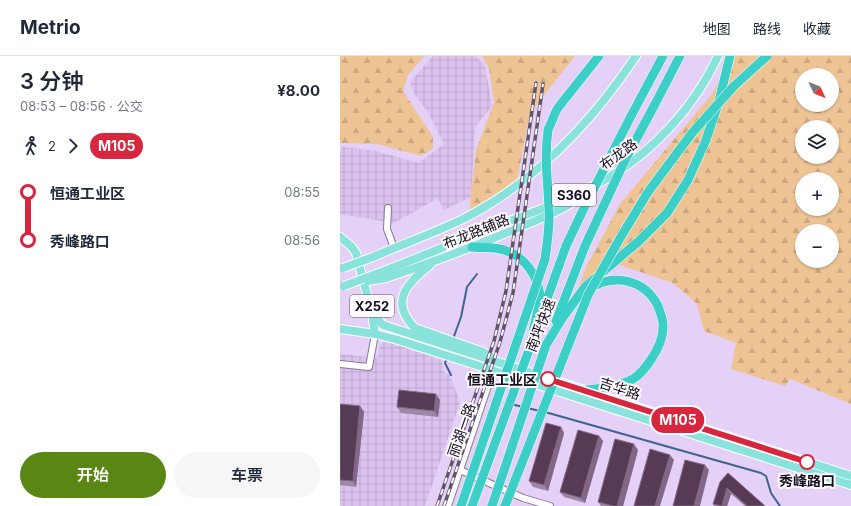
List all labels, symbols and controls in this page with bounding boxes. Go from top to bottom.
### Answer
text: Metrio [20,16,81,39]
text: 地图 [703,20,731,37]
text: 路线 [753,20,781,37]
text: 收藏 [803,20,831,37]
text: 3 分钟 [20,68,84,94]
north arrow [795,68,839,112]
map controls [795,68,839,268]
text: ¥8.00 [277,81,320,100]
text: 08:53 – 08:56 · 公交 [20,98,143,114]
button: layers [795,120,839,164]
icon: walk [20,135,42,157]
icon: forward [62,135,84,157]
street label: 布龙路 [596,135,640,173]
text: M105 [98,137,135,154]
text: 2 [48,138,56,154]
button: + [795,172,839,216]
text: 恒通工业区 [50,184,125,203]
text: 08:55 [284,184,320,200]
road number: S360 [552,184,596,206]
street label: 布龙路辅路 [440,210,512,252]
button: − [795,224,839,268]
text: 秀峰路口 [50,232,110,251]
text: 08:56 [284,232,320,248]
road number: X252 [350,295,394,317]
street label: 南坪快速 [522,296,558,354]
place label: 恒通工业区 [467,371,537,388]
marker: 恒通工业区 [540,371,556,387]
street label: 吉华路 [597,373,643,403]
street label: 丽湖一路 [444,401,478,459]
line badge: M105 [650,407,706,433]
text: M105 [659,411,697,428]
button: 开始 [20,452,166,498]
button: 车票 [174,452,320,498]
marker: 秀峰路口 [799,454,815,470]
place label: 秀峰路口 [779,472,835,489]

